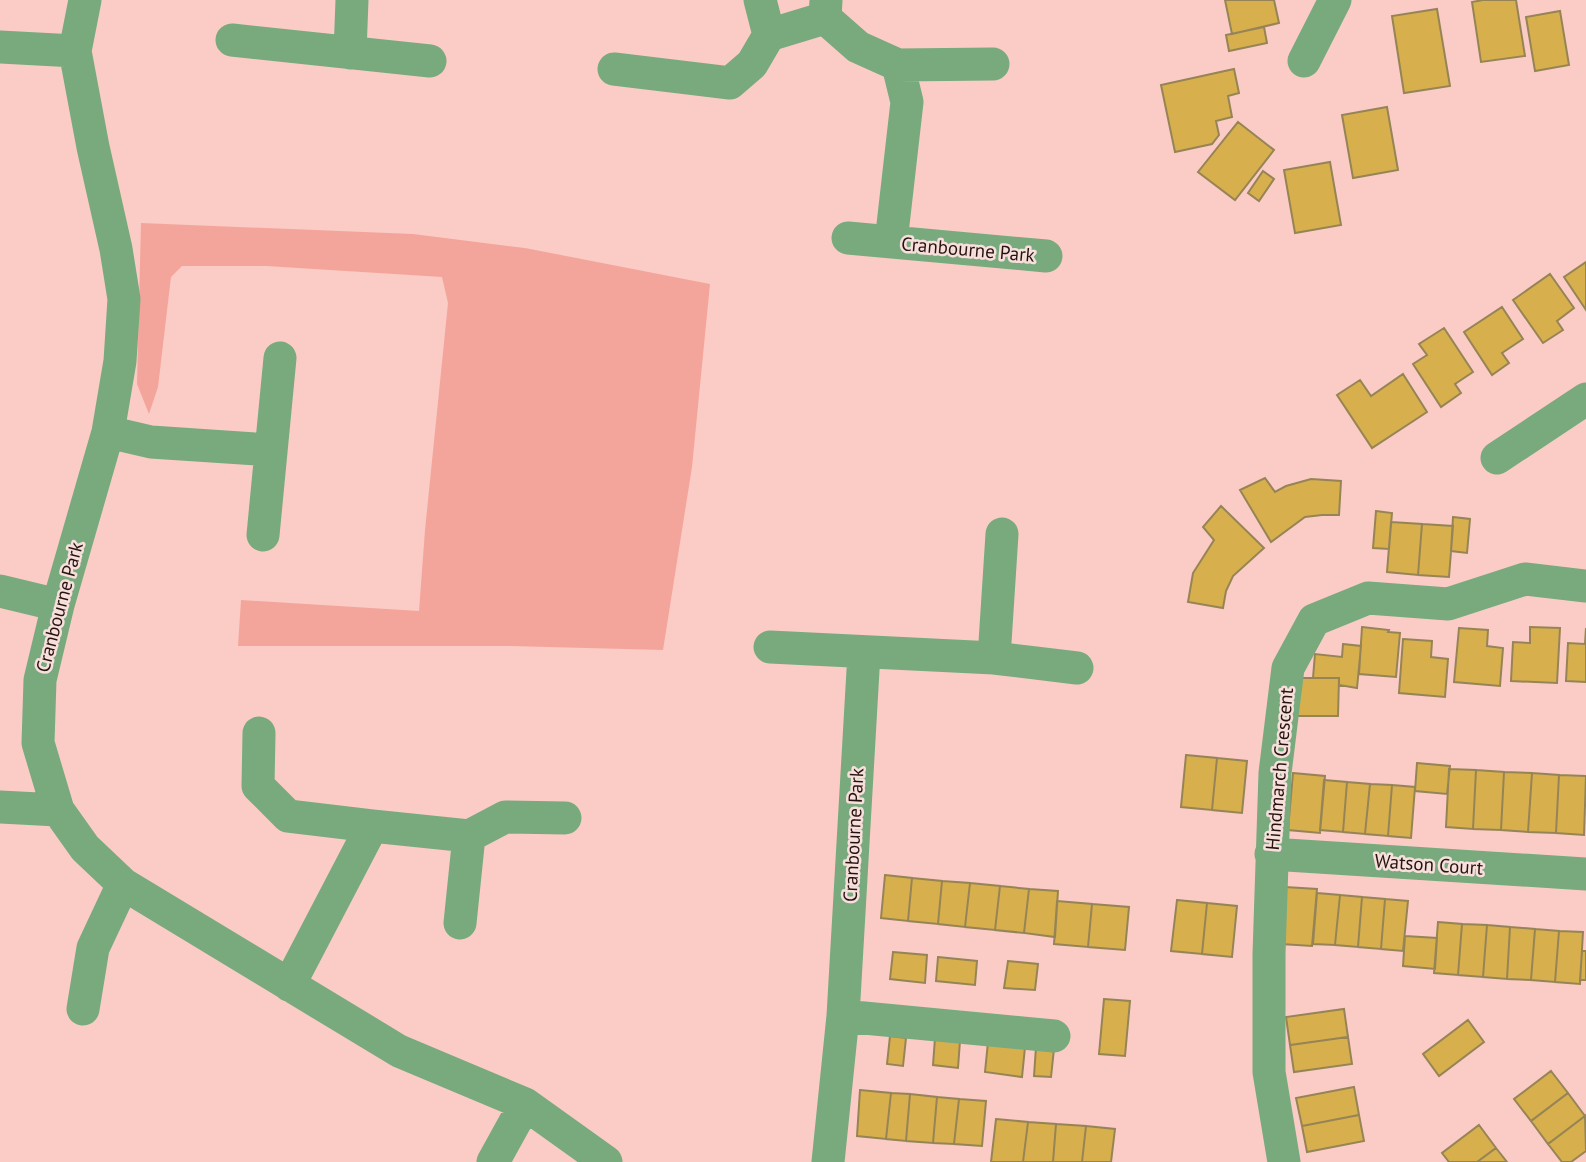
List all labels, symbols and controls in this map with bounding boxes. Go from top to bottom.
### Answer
street label: Cranbourne Park [900,231,1036,267]
street label: Cranbourne Park [30,539,88,675]
street label: Hindmarch Crescent [1260,686,1298,851]
street label: Cranbourne Park [838,767,868,903]
street label: Watson Court [1374,848,1485,880]

